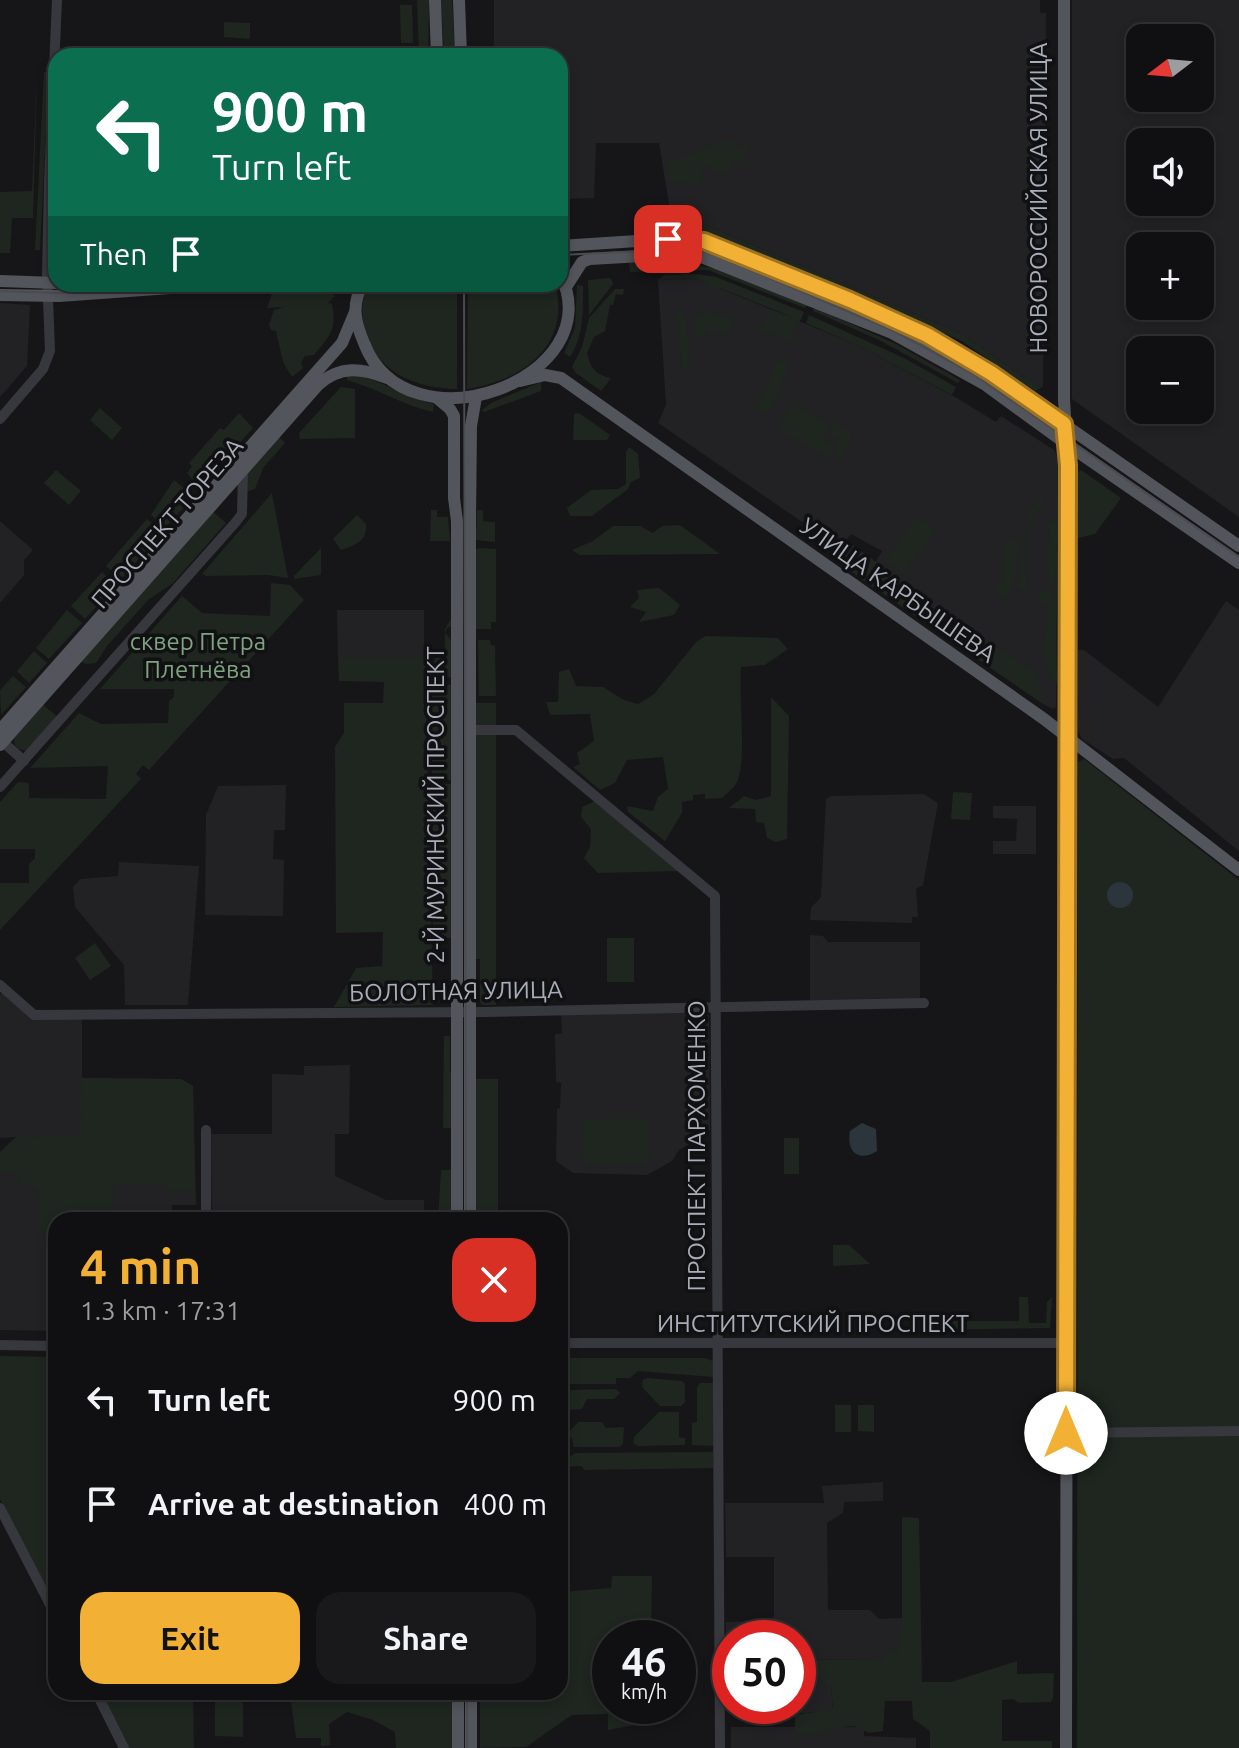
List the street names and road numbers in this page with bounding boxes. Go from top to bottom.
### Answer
street label: НОВОРОССИЙСКАЯ УЛИЦА [1024,42,1052,354]
street label: ПРОСПЕКТ ТОРЕЗА [86,432,248,614]
street label: УЛИЦА КАРБЫШЕВА [795,512,1001,668]
street label: 2-Й МУРИНСКИЙ ПРОСПЕКТ [421,646,449,964]
street label: БОЛОТНАЯ УЛИЦА [349,976,563,1006]
street label: ПРОСПЕКТ ПАРХОМЕНКО [683,1000,710,1292]
street label: ИНСТИТУТСКИЙ ПРОСПЕКТ [657,1309,969,1337]

